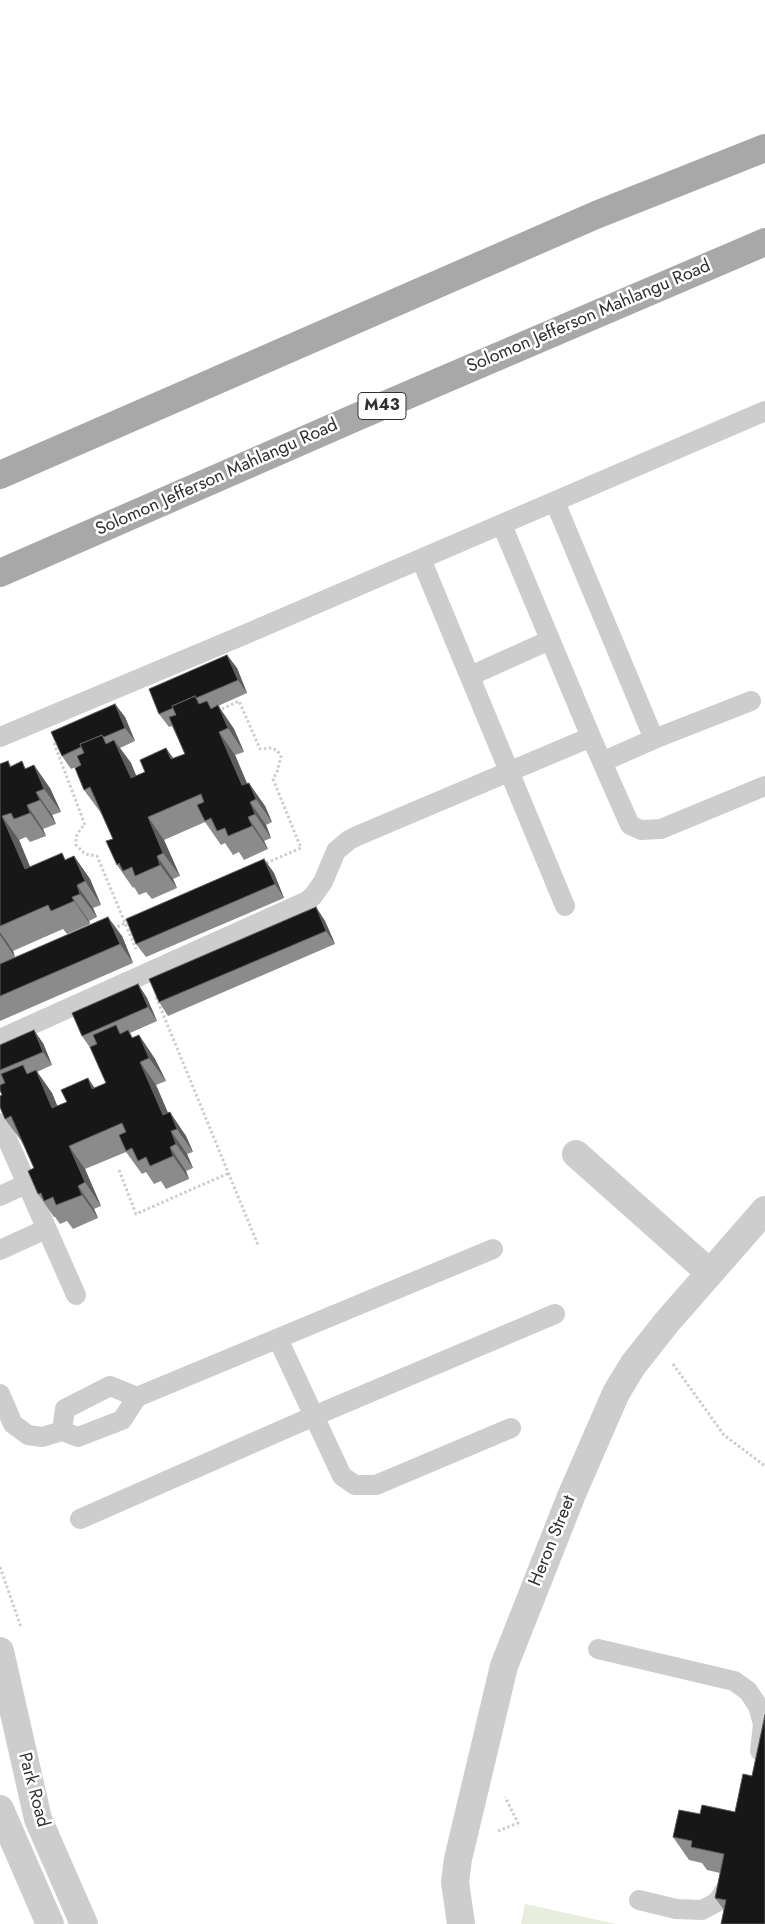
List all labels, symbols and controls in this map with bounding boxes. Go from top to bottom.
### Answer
street label: Solomon Jefferson Mahlangu Road [464,256,714,378]
road number: M43 [358,392,406,420]
street label: Solomon Jefferson Mahlangu Road [93,415,341,541]
street label: Heron Street [525,1493,581,1589]
street label: Park Road [13,1750,53,1830]

